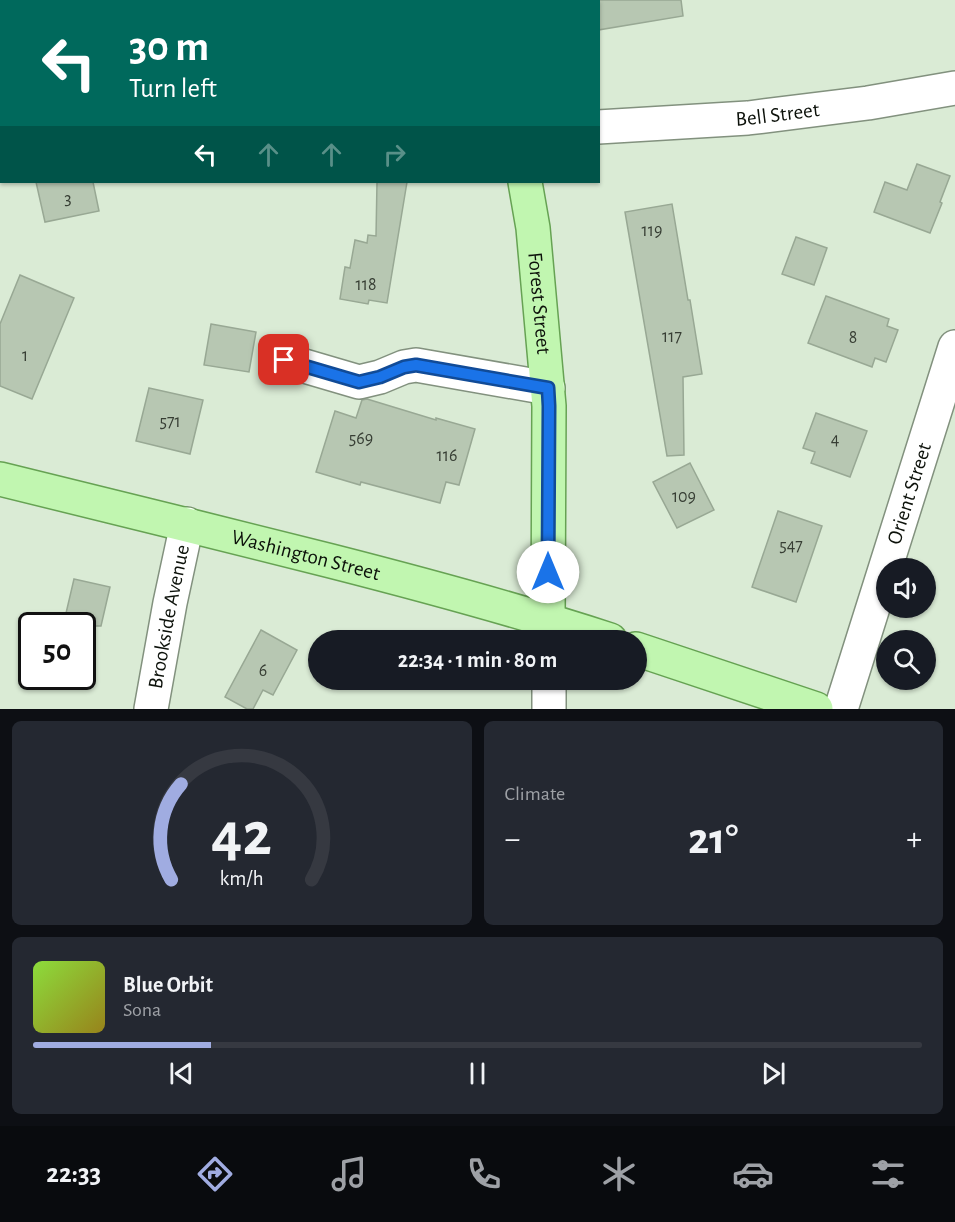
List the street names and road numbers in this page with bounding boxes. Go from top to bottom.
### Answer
street label: Bell Street [735,99,821,130]
street label: Forest Street [524,251,554,355]
street label: Orient Street [884,440,935,547]
street label: Washington Street [229,526,382,584]
street label: Brookside Avenue [145,543,193,690]

